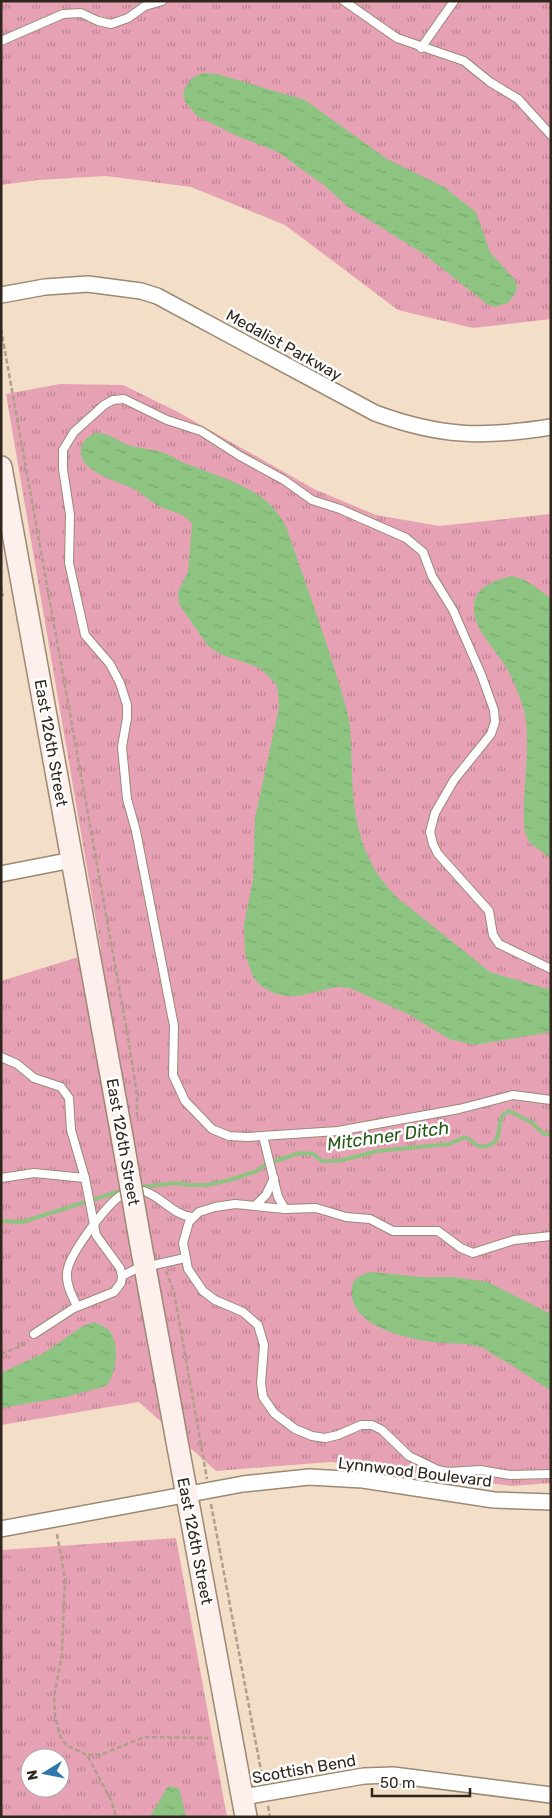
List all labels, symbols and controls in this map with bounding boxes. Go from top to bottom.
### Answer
street label: Medalist Parkway [223,305,345,385]
street label: East 126th Street [30,678,72,808]
street label: East 126th Street [102,1077,144,1207]
water label: Mitchner Ditch [326,1117,450,1155]
street label: Lynnwood Boulevard [337,1453,493,1491]
street label: East 126th Street [173,1476,217,1606]
north arrow [20,1748,70,1798]
street label: Scottish Bend [251,1751,357,1787]
scale bar [372,1766,470,1798]
text: N [23,1769,42,1782]
text: 50 m [380,1774,415,1792]

